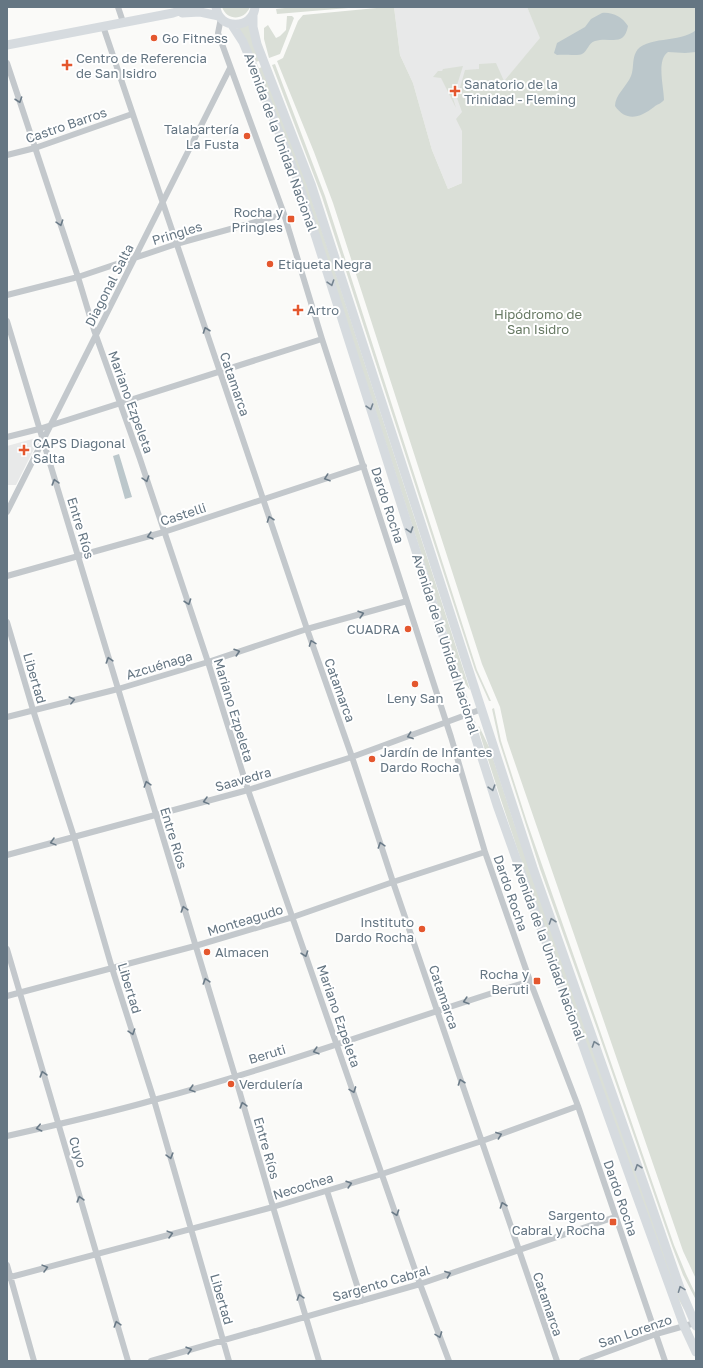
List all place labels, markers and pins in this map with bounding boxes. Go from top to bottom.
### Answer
place label: Go Fitness [162,30,228,46]
marker: Go Fitness [149,33,159,43]
place label: Centro de Referencia de San Isidro [76,50,207,81]
marker: Centro de Referencia de San Isidro [61,59,73,71]
place label: Sanatorio de la Trinidad - Fleming [464,76,576,107]
marker: Sanatorio de la Trinidad - Fleming [449,85,461,97]
place label: Talabartería La Fusta [164,121,239,152]
marker: Talabartería La Fusta [242,131,252,141]
place label: Rocha y Pringles [231,204,284,235]
marker: Rocha y Pringles [286,214,296,224]
place label: Etiqueta Negra [278,256,372,272]
marker: Etiqueta Negra [265,259,275,269]
place label: Artro [307,302,339,318]
marker: Artro [292,304,304,316]
place label: CAPS Diagonal Salta [33,435,126,466]
marker: CAPS Diagonal Salta [18,444,30,456]
place label: CUADRA [347,621,400,637]
marker: CUADRA [403,624,413,634]
marker: Leny San [410,679,420,689]
place label: Leny San [387,690,443,706]
place label: Jardín de Infantes Dardo Rocha [380,744,493,775]
marker: Jardín de Infantes Dardo Rocha [367,754,377,764]
place label: Instituto Dardo Rocha [335,914,414,945]
marker: Instituto Dardo Rocha [417,924,427,934]
place label: Almacen [215,944,269,960]
marker: Almacen [202,947,212,957]
place label: Rocha y Beruti [480,966,530,997]
marker: Rocha y Beruti [532,976,542,986]
place label: Verdulería [239,1076,303,1092]
marker: Verdulería [226,1079,236,1089]
place label: Sargento Cabral y Rocha [512,1207,605,1238]
marker: Sargento Cabral y Rocha [608,1217,618,1227]

